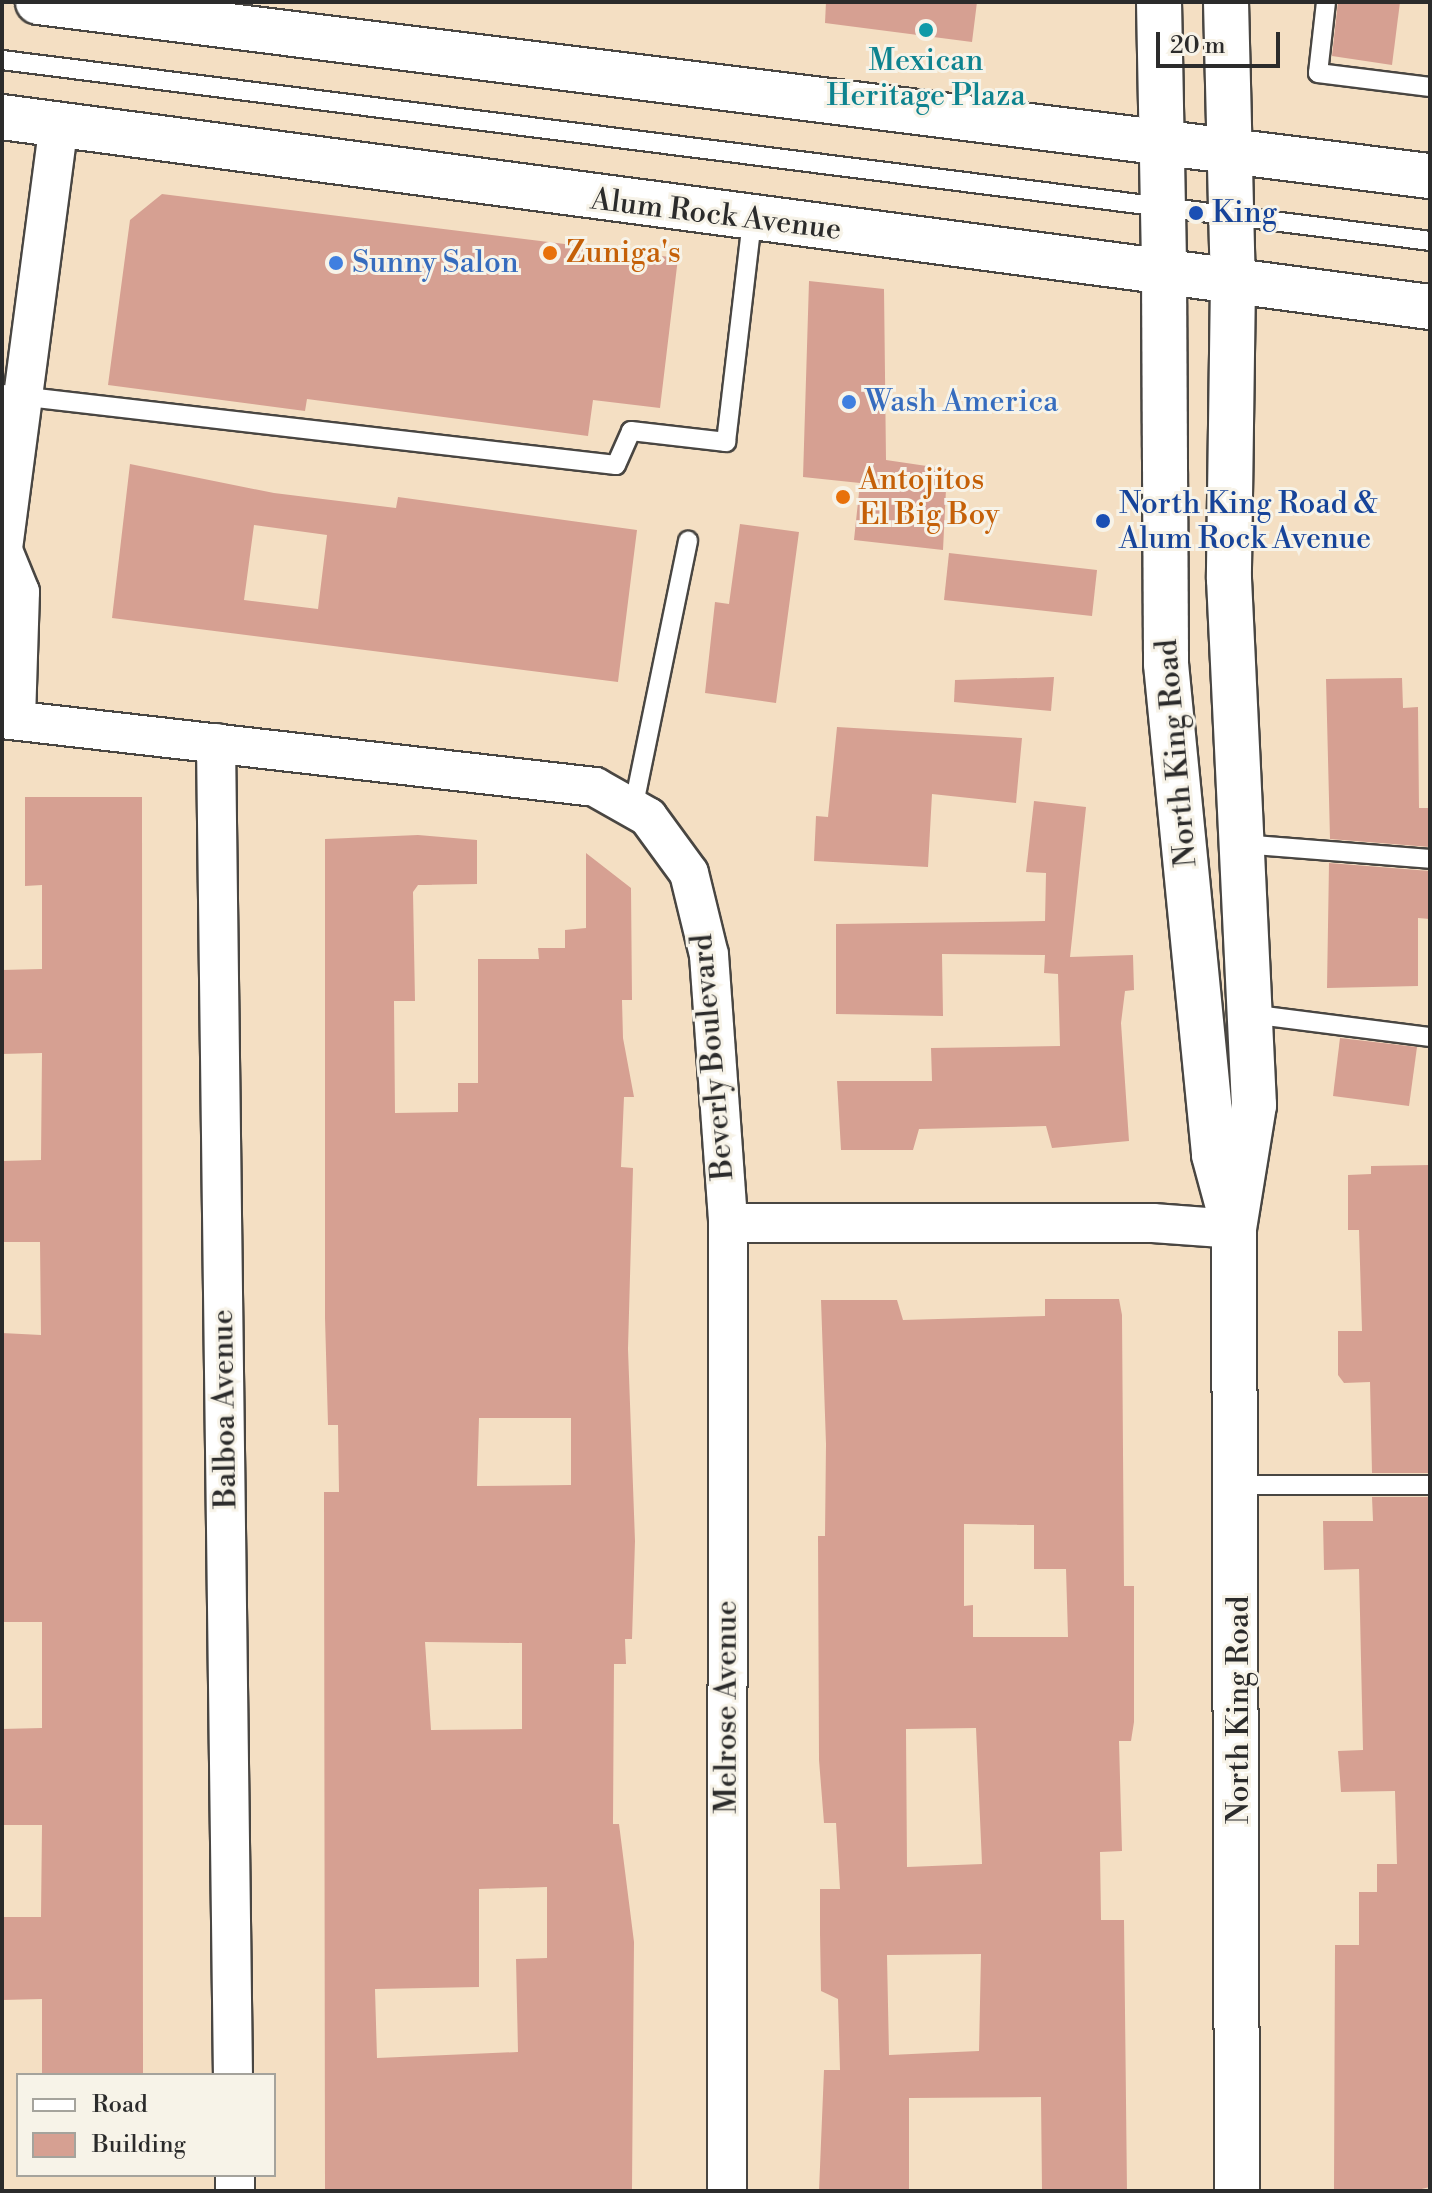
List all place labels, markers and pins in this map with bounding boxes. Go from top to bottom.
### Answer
marker: Mexican Heritage Plaza [917,21,935,39]
place label: Mexican Heritage Plaza [826,43,1026,114]
place label: King [1212,195,1277,231]
marker: King [1187,204,1205,222]
place label: Zuniga's [566,235,681,271]
marker: Zuniga's [541,244,559,262]
place label: Sunny Salon [352,245,519,281]
marker: Sunny Salon [327,254,345,272]
place label: Wash America [865,384,1058,420]
marker: Wash America [840,393,858,411]
place label: Antojitos El Big Boy [859,462,999,532]
place label: North King Road & Alum Rock Avenue [1119,486,1378,556]
marker: Antojitos El Big Boy [834,488,852,506]
marker: North King Road & Alum Rock Avenue [1094,512,1112,530]

